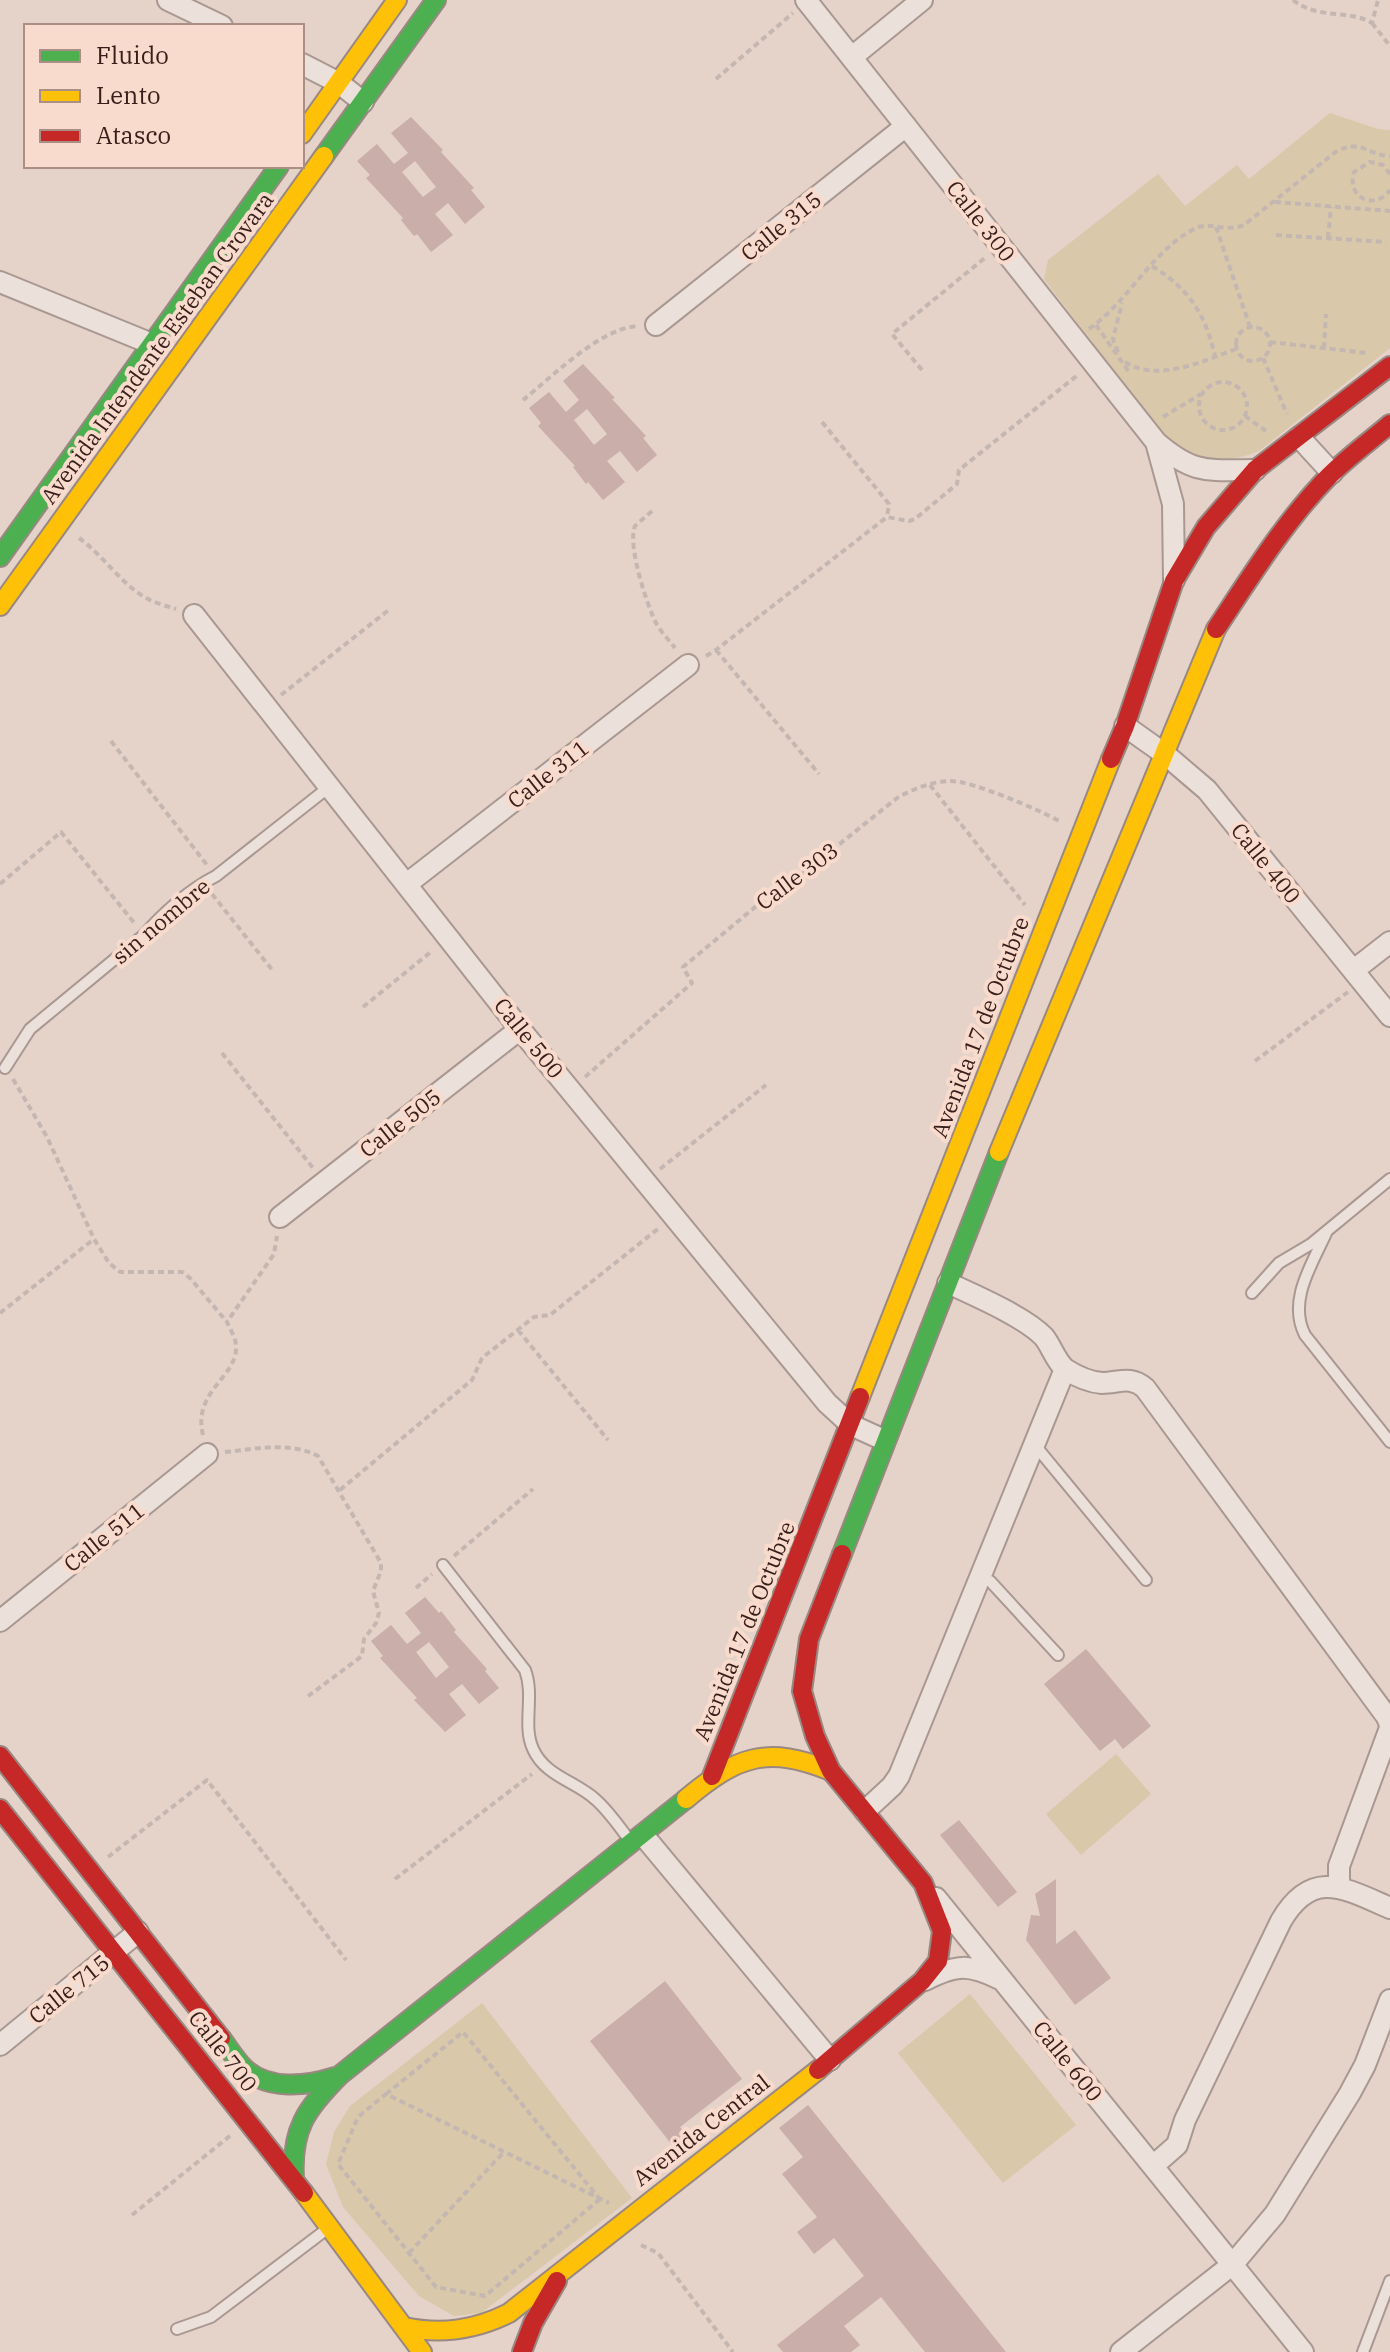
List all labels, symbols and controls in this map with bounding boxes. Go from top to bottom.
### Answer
legend [24,24,304,168]
text: Fluido [96,39,169,71]
text: Lento [96,79,160,111]
text: Atasco [96,119,171,151]
street label: Calle 300 [940,174,1022,267]
street label: Calle 315 [734,184,827,267]
street label: Avenida Intendente Esteban Crovara [34,186,280,509]
street label: Calle 311 [501,733,594,815]
street label: Calle 400 [1225,816,1308,909]
street label: Calle 303 [750,835,844,916]
street label: sin nombre [106,871,216,970]
street label: Avenida 17 de Octubre [924,912,1035,1141]
street label: Calle 500 [488,991,571,1084]
street label: Calle 505 [353,1082,446,1164]
street label: Calle 511 [57,1495,150,1578]
street label: Avenida 17 de Octubre [686,1517,801,1745]
street label: Calle 715 [22,1947,115,2030]
street label: Calle 700 [182,2004,264,2097]
street label: Calle 600 [1027,2014,1110,2107]
street label: Avenida Central [627,2067,775,2192]

